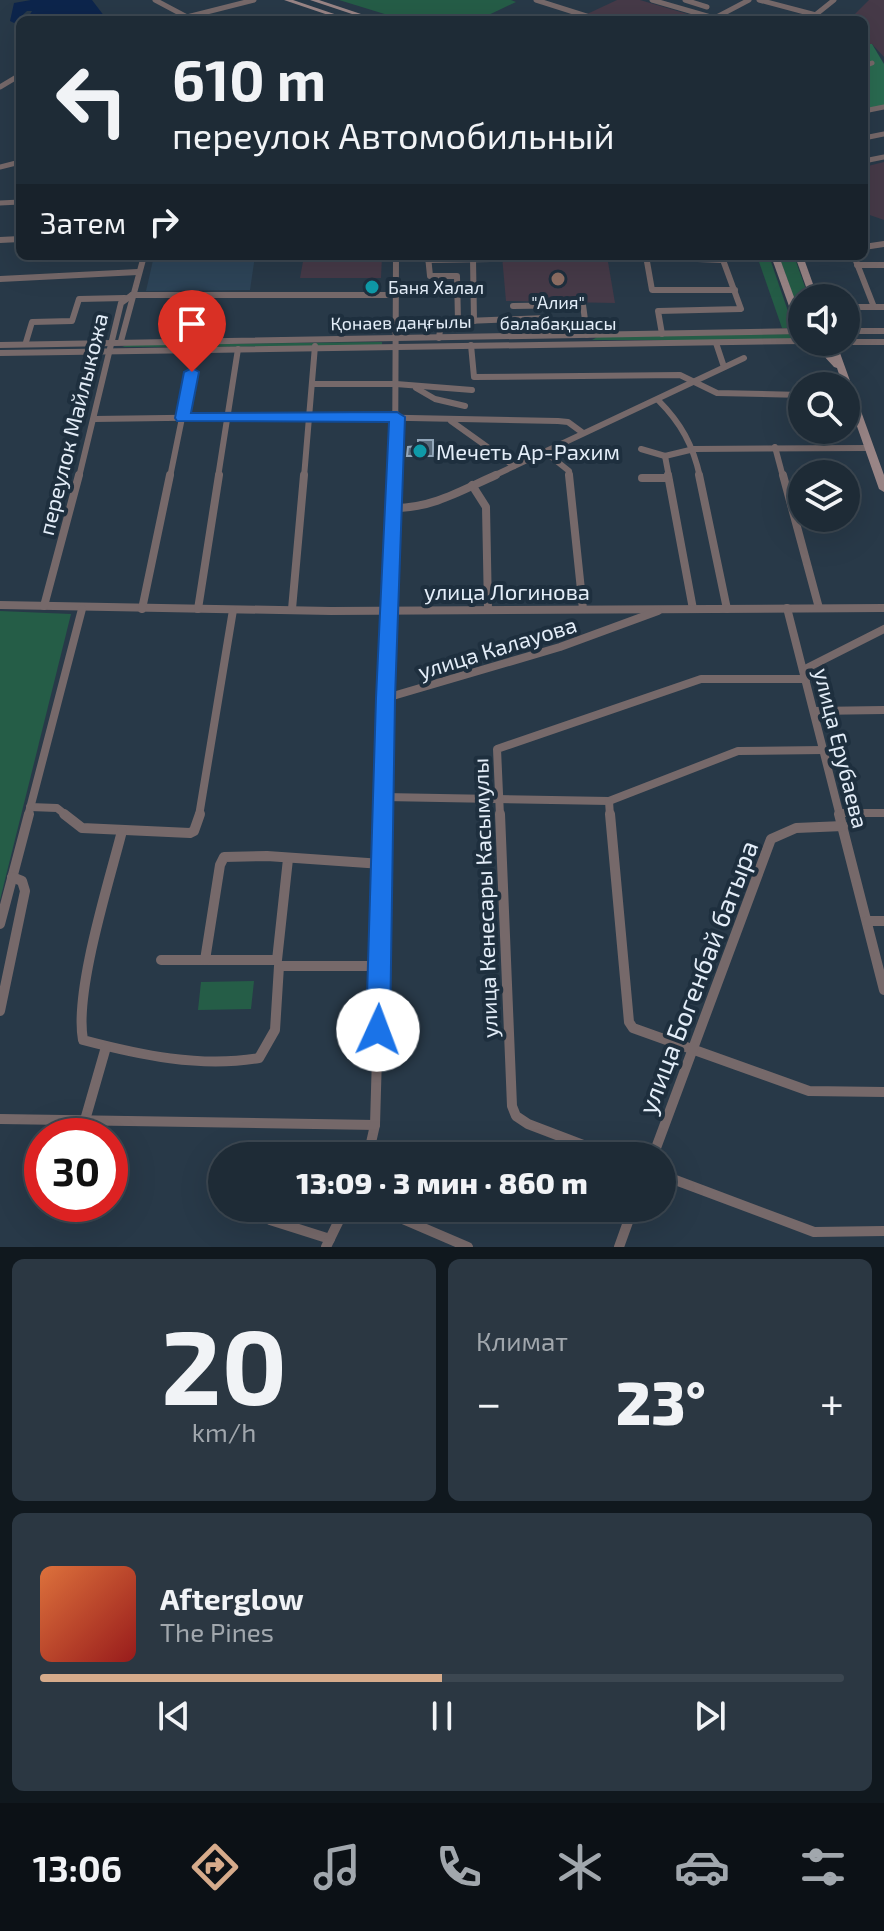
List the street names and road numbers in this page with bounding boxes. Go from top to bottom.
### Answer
street label: переулок Майлыкожа [32,310,113,538]
street label: Қонаев даңғылы [330,310,472,334]
street label: улица Логинова [424,578,590,605]
street label: улица Калауова [414,610,580,684]
street label: улица Ерубаева [809,665,874,831]
street label: улица Кенесары Касымулы [466,757,503,1038]
street label: улица Богенбай батыра [630,836,764,1118]

